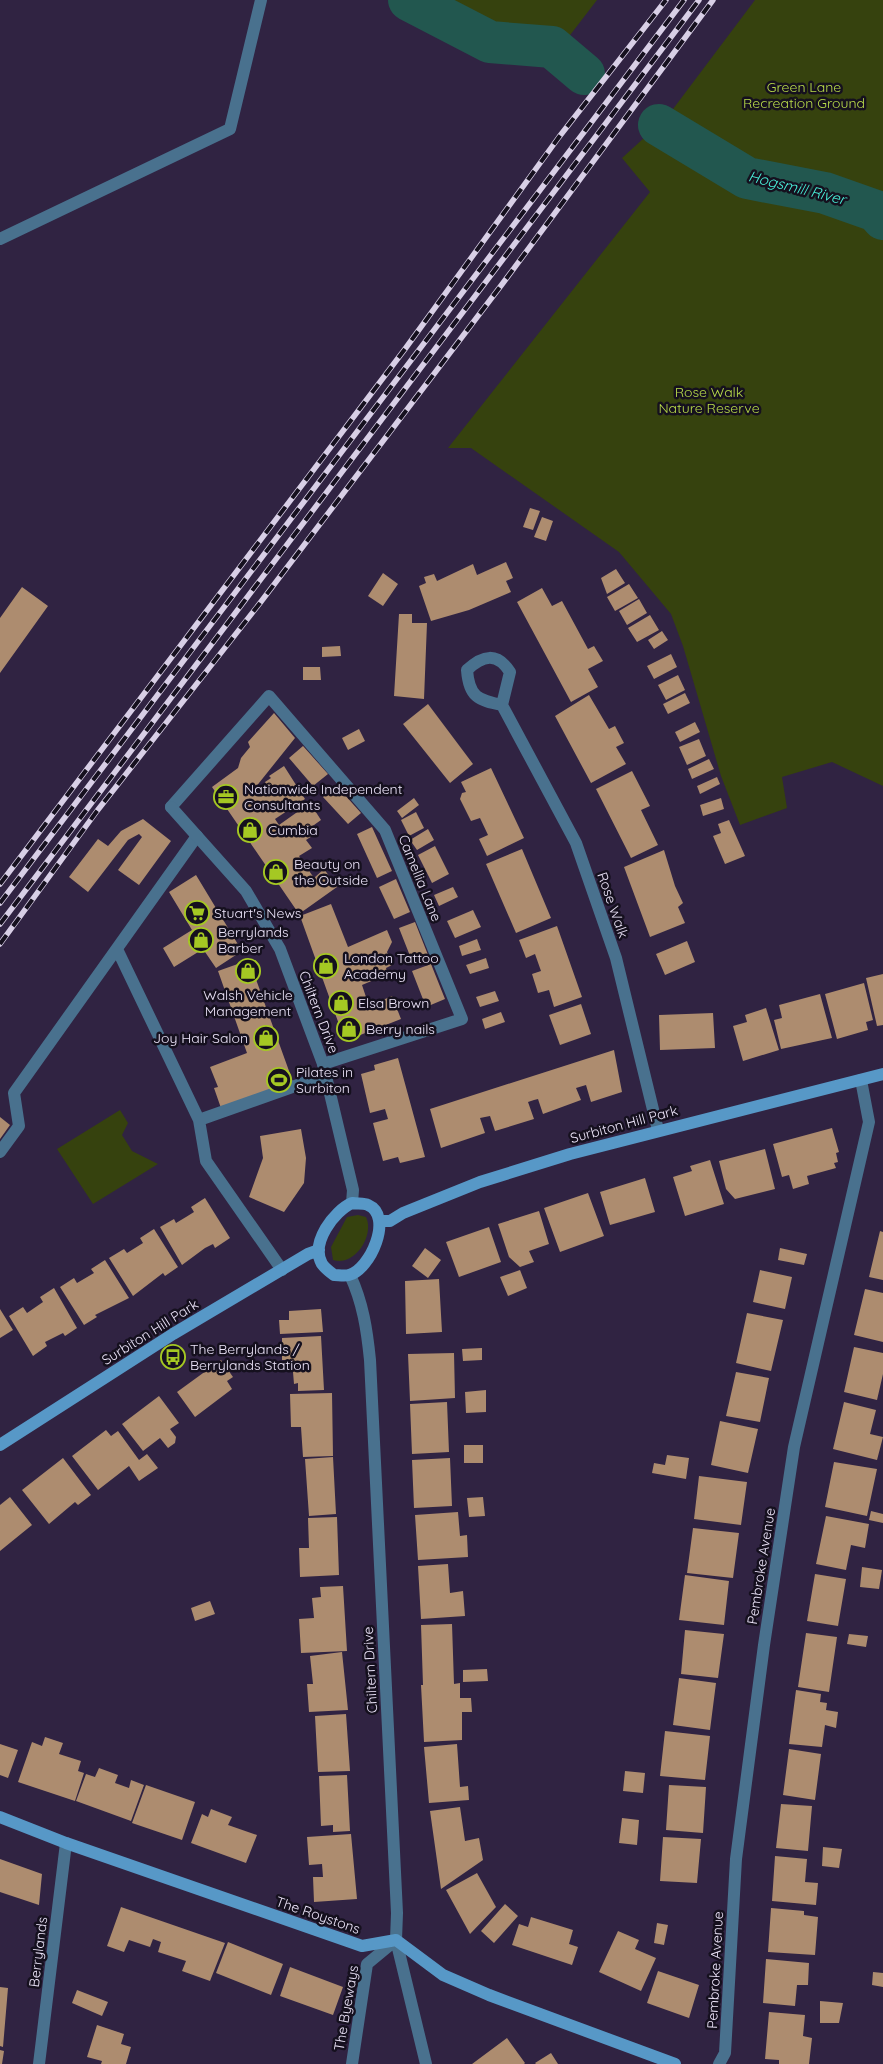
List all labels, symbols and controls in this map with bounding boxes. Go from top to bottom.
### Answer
park label: Green Lane Recreation Ground [743,78,865,112]
water label: Hogsmill River [747,166,850,209]
park label: Rose Walk Nature Reserve [658,383,760,417]
place label: Nationwide Independent Consultants [244,780,403,814]
office icon: Nationwide Independent Consultants [213,784,239,810]
shop icon: Cumbia [237,817,263,843]
place label: Cumbia [268,821,318,839]
street label: Camellia Lane [394,832,446,924]
place label: Beauty on the Outside [294,855,368,889]
shop icon: Beauty on the Outside [263,859,289,885]
street label: Rose Walk [593,870,633,940]
supermarket icon: Stuart's News [184,900,210,926]
place label: Stuart's News [214,904,301,922]
place label: Berrylands Barber [218,923,289,957]
shop icon: Berrylands Barber [188,927,214,953]
place label: London Tattoo Academy [344,949,439,983]
shop icon: London Tattoo Academy [313,953,339,979]
shop icon: Walsh Vehicle Management [235,958,261,984]
street label: Chiltern Drive [295,968,343,1056]
place label: Walsh Vehicle Management [203,986,293,1020]
shop icon: Elsa Brown [328,990,354,1016]
place label: Elsa Brown [358,994,429,1012]
shop icon: Berry nails [336,1016,362,1042]
place label: Berry nails [366,1020,435,1038]
shop icon: Joy Hair Salon [253,1025,279,1051]
place label: Joy Hair Salon [153,1029,248,1047]
place label: Pilates in Surbiton [296,1063,353,1097]
sports icon: Pilates in Surbiton [266,1067,292,1093]
street label: Surbiton Hill Park [568,1101,680,1147]
street label: Surbiton Hill Park [98,1295,202,1369]
place label: The Berrylands / Berrylands Station [190,1340,310,1374]
bus stop icon: The Berrylands / Berrylands Station [160,1344,186,1370]
street label: Pembroke Avenue [743,1506,779,1626]
street label: Chiltern Drive [359,1626,381,1714]
street label: The Roystons [273,1892,363,1938]
street label: Pembroke Avenue [703,1911,727,2029]
street label: Berrylands [25,1916,51,1988]
street label: The Byeways [330,1964,362,2052]

